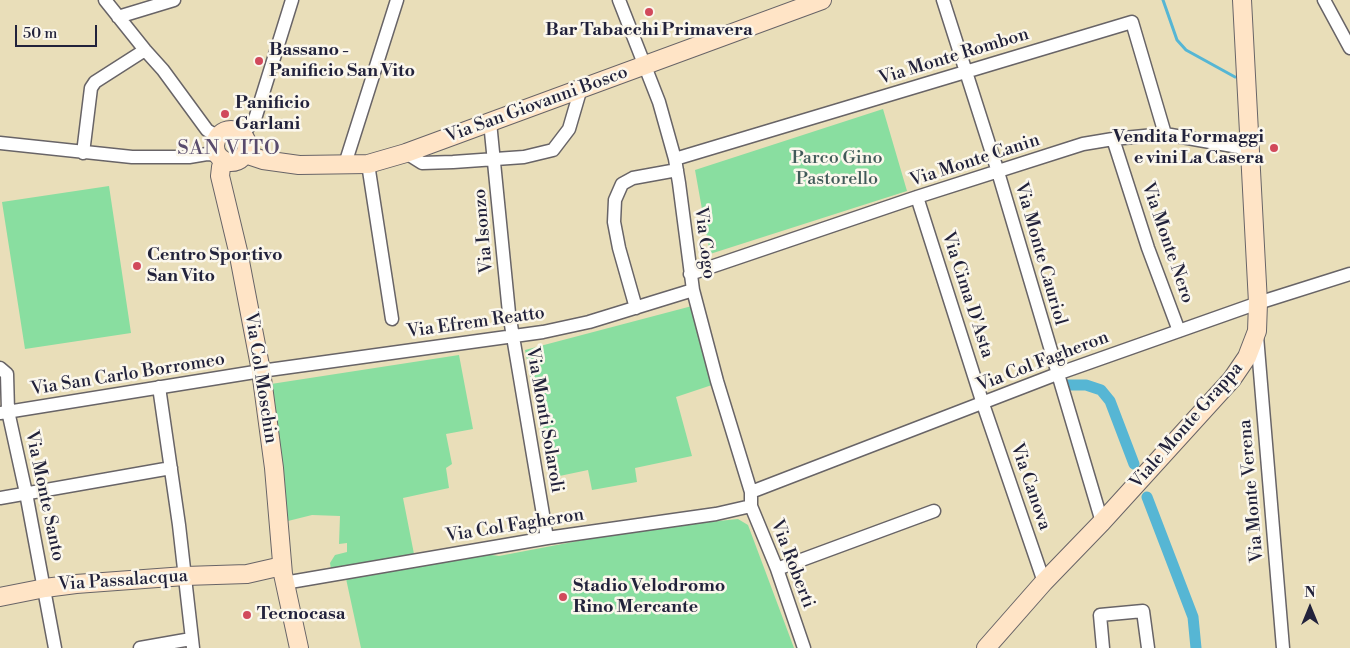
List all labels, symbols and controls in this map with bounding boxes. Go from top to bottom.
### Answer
marker: Bar Tabacchi Primavera [643,6,655,18]
scale bar [18,15,100,47]
place label: Bar Tabacchi Primavera [545,20,753,42]
text: 50 m [23,24,57,43]
street label: Via Monte Rombon [876,24,1032,90]
place label: Bassano - Panificio San Vito [269,40,415,82]
marker: Bassano - Panificio San Vito [253,55,265,67]
street label: Via San Giovanni Bosco [443,62,631,148]
place label: Panificio Garlani [235,93,310,136]
marker: Panificio Garlani [219,108,231,120]
place label: Vendita Formaggi e vini La Casera [1113,127,1264,170]
street label: Via Monte Canin [907,130,1043,192]
district label: SAN VITO [176,137,282,161]
marker: Vendita Formaggi e vini La Casera [1268,142,1280,154]
park label: Parco Gino Pastorello [791,148,883,190]
street label: Via Monte Cauriol [1009,180,1071,328]
street label: Via Monte Nero [1136,180,1198,306]
street label: Via Isonzo [470,188,498,274]
street label: Via Cogo [689,206,719,280]
street label: Via Cima D'Asta [936,229,998,361]
place label: Centro Sportivo San Vito [147,245,282,288]
marker: Centro Sportivo San Vito [131,260,143,272]
street label: Via Efrem Reatto [406,303,546,343]
street label: Via Col Moschin [239,311,281,445]
street label: Via Col Fagheron [974,327,1112,397]
street label: Via Monti Solaroli [521,346,567,494]
street label: Via San Carlo Borromeo [29,349,227,401]
street label: Viale Monte Grappa [1126,358,1248,494]
street label: Via Monte Verena [1235,419,1269,563]
street label: Via Monte Santo [20,429,68,563]
street label: Via Canova [1005,441,1055,533]
street label: Via Col Fagheron [444,504,586,548]
street label: Via Roberti [765,517,819,611]
street label: Via Passalacqua [57,566,189,596]
place label: Stadio Velodromo Rino Mercante [573,576,725,618]
north arrow [1285,583,1335,633]
text: N [1304,584,1316,602]
marker: Stadio Velodromo Rino Mercante [557,591,569,603]
place label: Tecnocasa [257,604,345,626]
marker: Tecnocasa [241,609,253,621]

